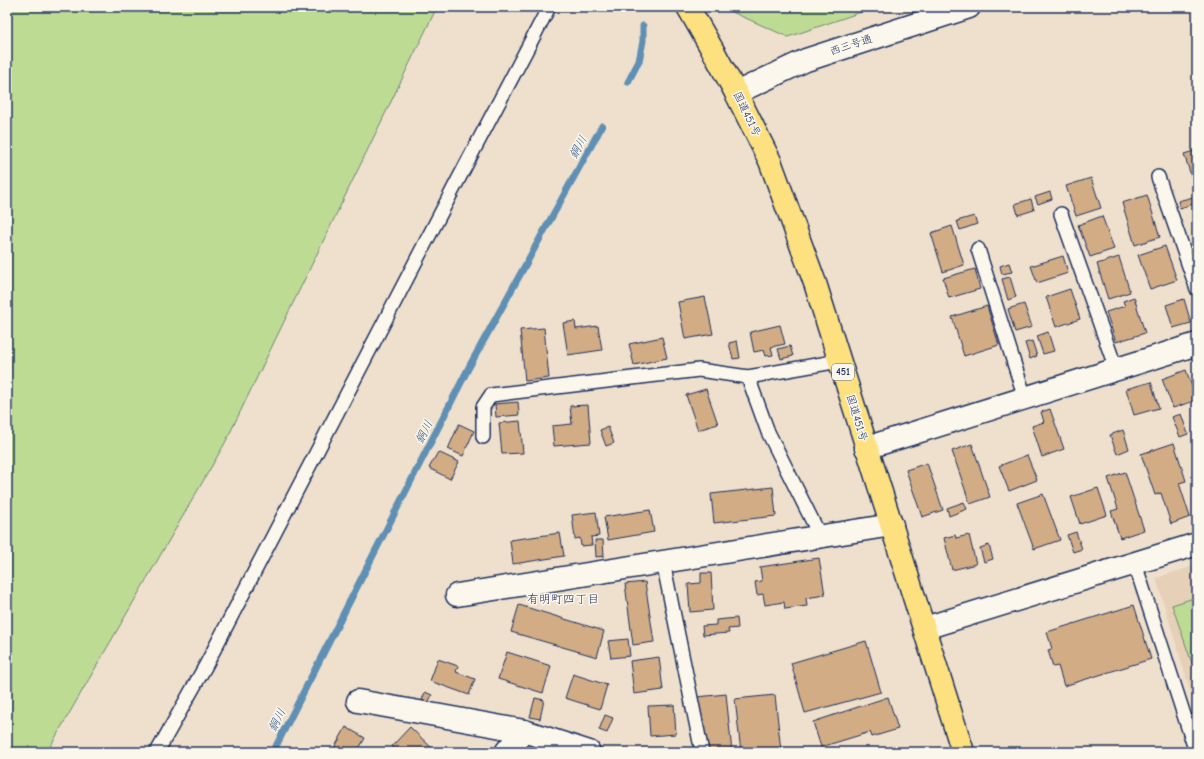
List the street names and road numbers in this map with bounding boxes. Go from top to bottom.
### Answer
street label: 西三号通 [828,32,874,58]
street label: 国道451号 [730,89,764,139]
road number: 451 [832,364,854,380]
street label: 国道451号 [844,393,870,443]

